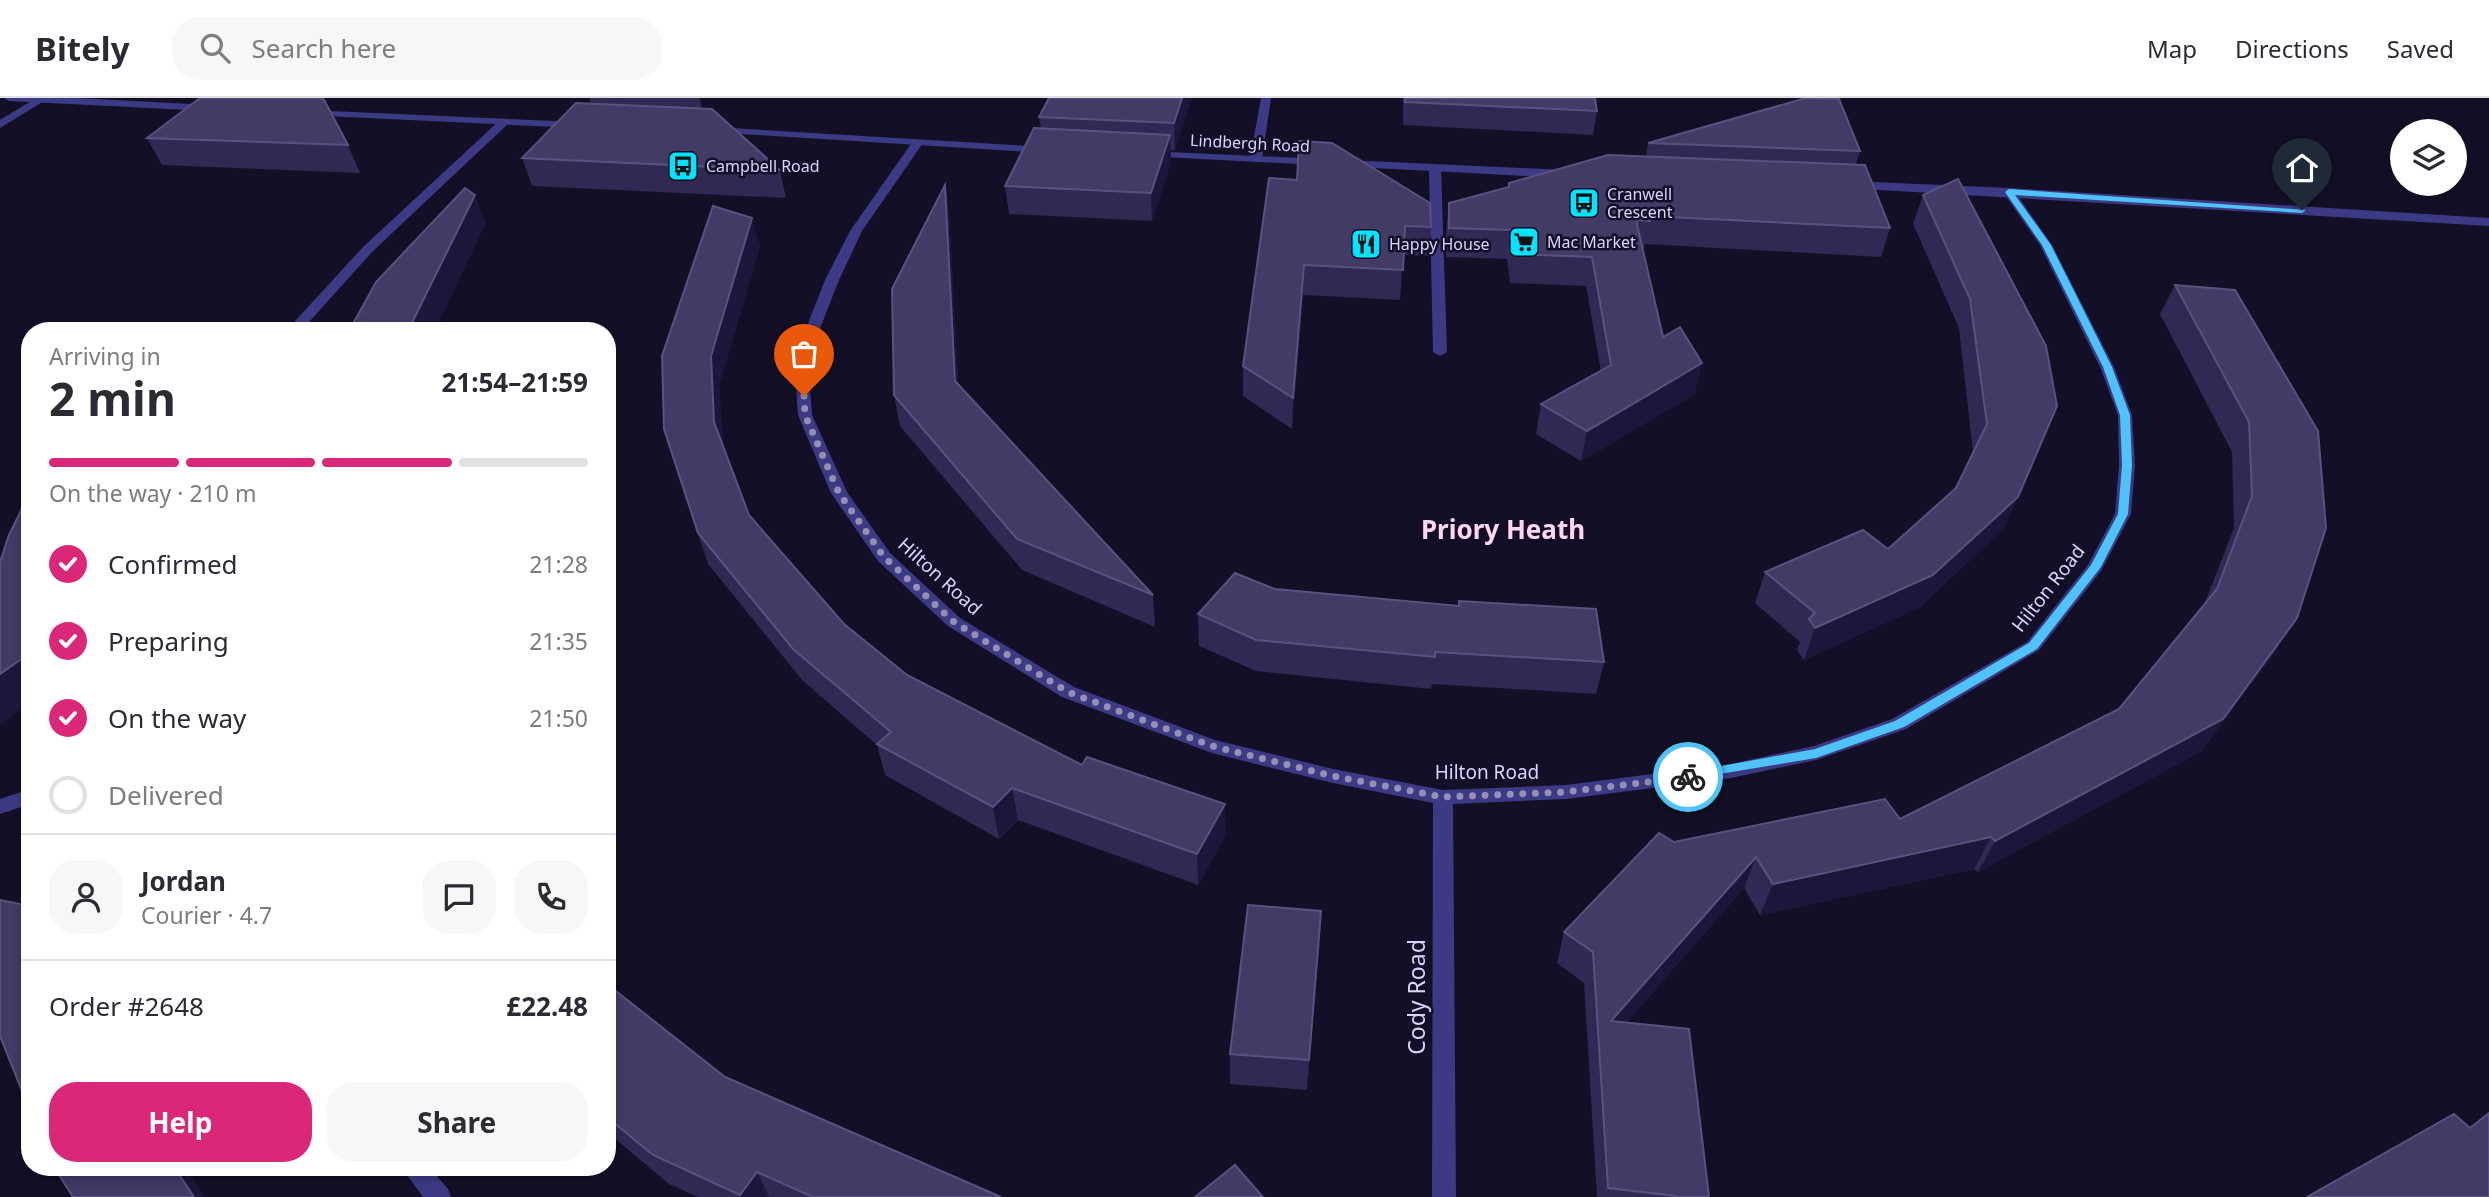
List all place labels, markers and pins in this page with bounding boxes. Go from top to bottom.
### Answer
pin [2272,138,2332,210]
bus stop icon: Campbell Road [666,149,700,183]
place label: Campbell Road [706,155,820,177]
place label: Cranwell Crescent [1607,183,1673,223]
bus stop icon: Cranwell Crescent [1567,186,1601,220]
supermarket icon: Mac Market [1507,225,1541,259]
restaurant icon: Happy House [1349,227,1383,261]
place label: Mac Market [1547,231,1636,253]
place label: Happy House [1389,233,1490,255]
pin [774,324,834,396]

